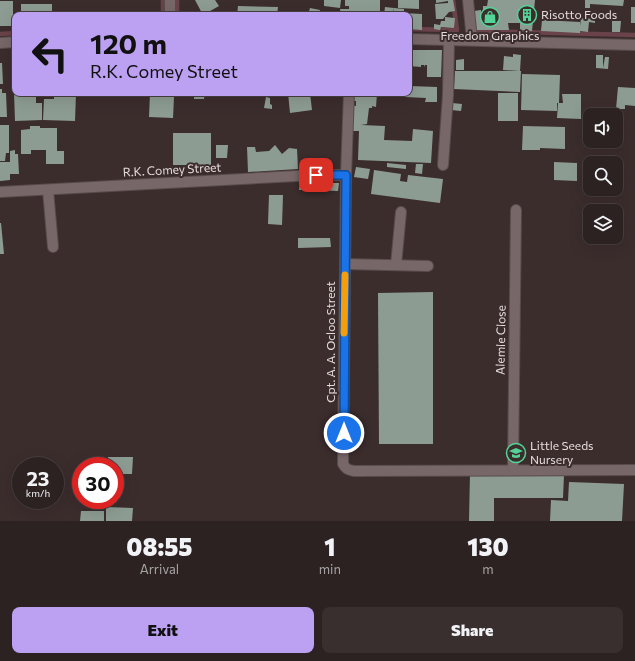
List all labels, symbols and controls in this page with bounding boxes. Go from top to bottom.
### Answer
building icon: Risotto Foods [516,4,538,26]
shop icon: Freedom Graphics [479,6,501,28]
place label: Risotto Foods [541,7,617,21]
text: 120 m [90,26,167,60]
icon: left [24,28,76,80]
place label: Freedom Graphics [440,28,540,42]
text: R.K. Comey Street [90,60,238,82]
map controls [583,108,623,244]
button: sound [583,108,623,148]
button: search [583,156,623,196]
pin [299,158,333,192]
street label: R.K. Comey Street [122,159,222,179]
icon: arrive [305,164,327,186]
button: layers [583,204,623,244]
street label: Cpt. A. A. Ocloo Street [323,281,337,403]
street label: Alemle Close [492,305,508,375]
position arrow [323,412,365,454]
place label: Little Seeds Nursery [530,438,594,466]
school or university icon: Little Seeds Nursery [505,442,527,464]
speed limit sign: 30 [72,457,124,509]
text: 23 [26,466,50,490]
text: km/h [26,487,50,499]
text: 08:55 [126,532,192,561]
text: 1 [324,532,335,561]
text: 130 [467,532,509,561]
text: Arrival [140,561,179,577]
text: min [319,561,341,577]
text: m [482,561,494,577]
button: Exit [12,607,314,653]
button: Share [322,607,623,653]

